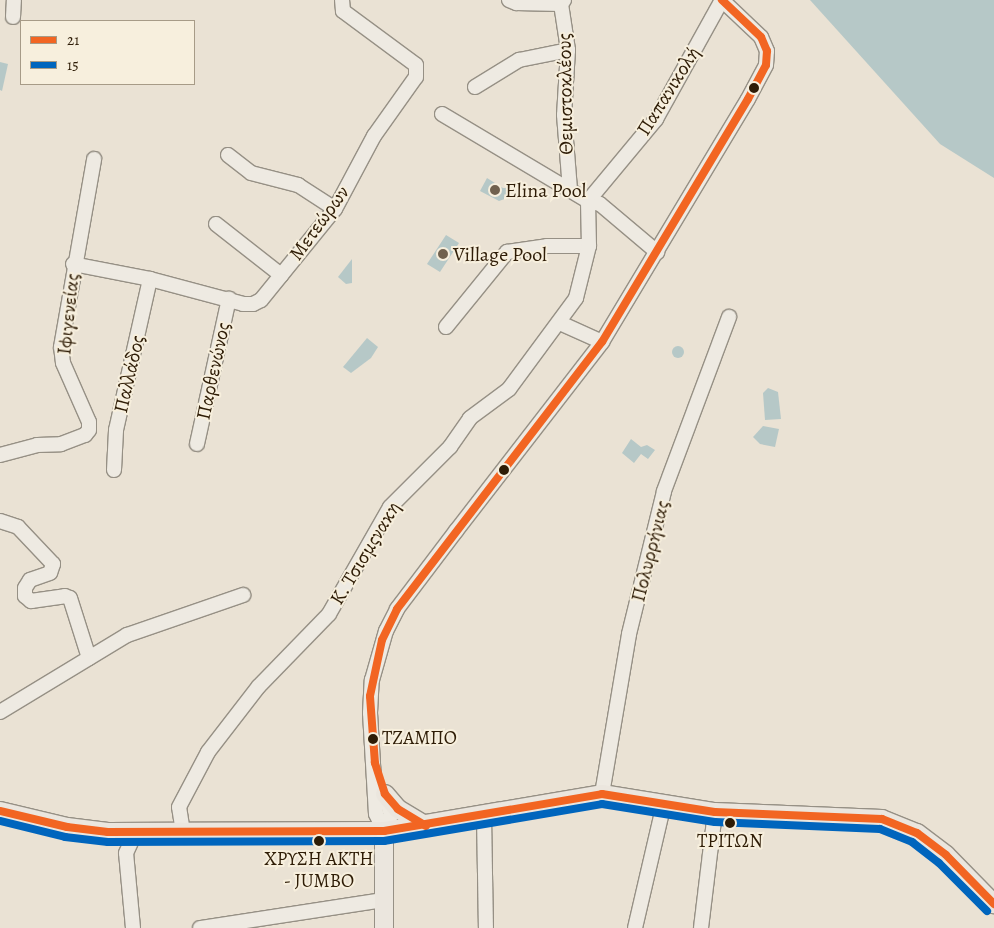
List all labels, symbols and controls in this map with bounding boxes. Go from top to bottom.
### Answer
legend [20,20,195,85]
text: 21 [67,30,79,50]
street label: Θεμιστοκλέους [552,33,578,155]
street label: Παπανικολή [631,42,705,140]
text: 15 [67,55,79,75]
unlabelled marker [749,83,759,93]
place label: Elina Pool [505,178,586,202]
street label: Μετεώρων [284,181,354,265]
marker: Elina Pool [489,184,501,196]
place label: Village Pool [453,242,547,266]
marker: Village Pool [437,248,449,260]
street label: Ιφιγενείας [52,272,84,356]
street label: Παρθενώνος [191,320,235,422]
street label: Παλλάδος [108,333,150,415]
unlabelled marker [499,465,509,475]
street label: Κ. Τσισμςνακη [325,497,405,609]
street label: Πολυρρήνιας [626,498,674,604]
place label: ΤΖΑΜΠΟ [382,728,457,750]
marker: ΤΖΑΜΠΟ [368,734,378,744]
marker: ΤΡΙΤΩΝ [725,818,735,828]
place label: ΤΡΙΤΩΝ [697,831,763,853]
marker: ΧΡΥΣΗ ΑΚΤΗ - JUMBO [314,836,324,846]
place label: ΧΡΥΣΗ ΑΚΤΗ - JUMBO [264,849,374,893]

